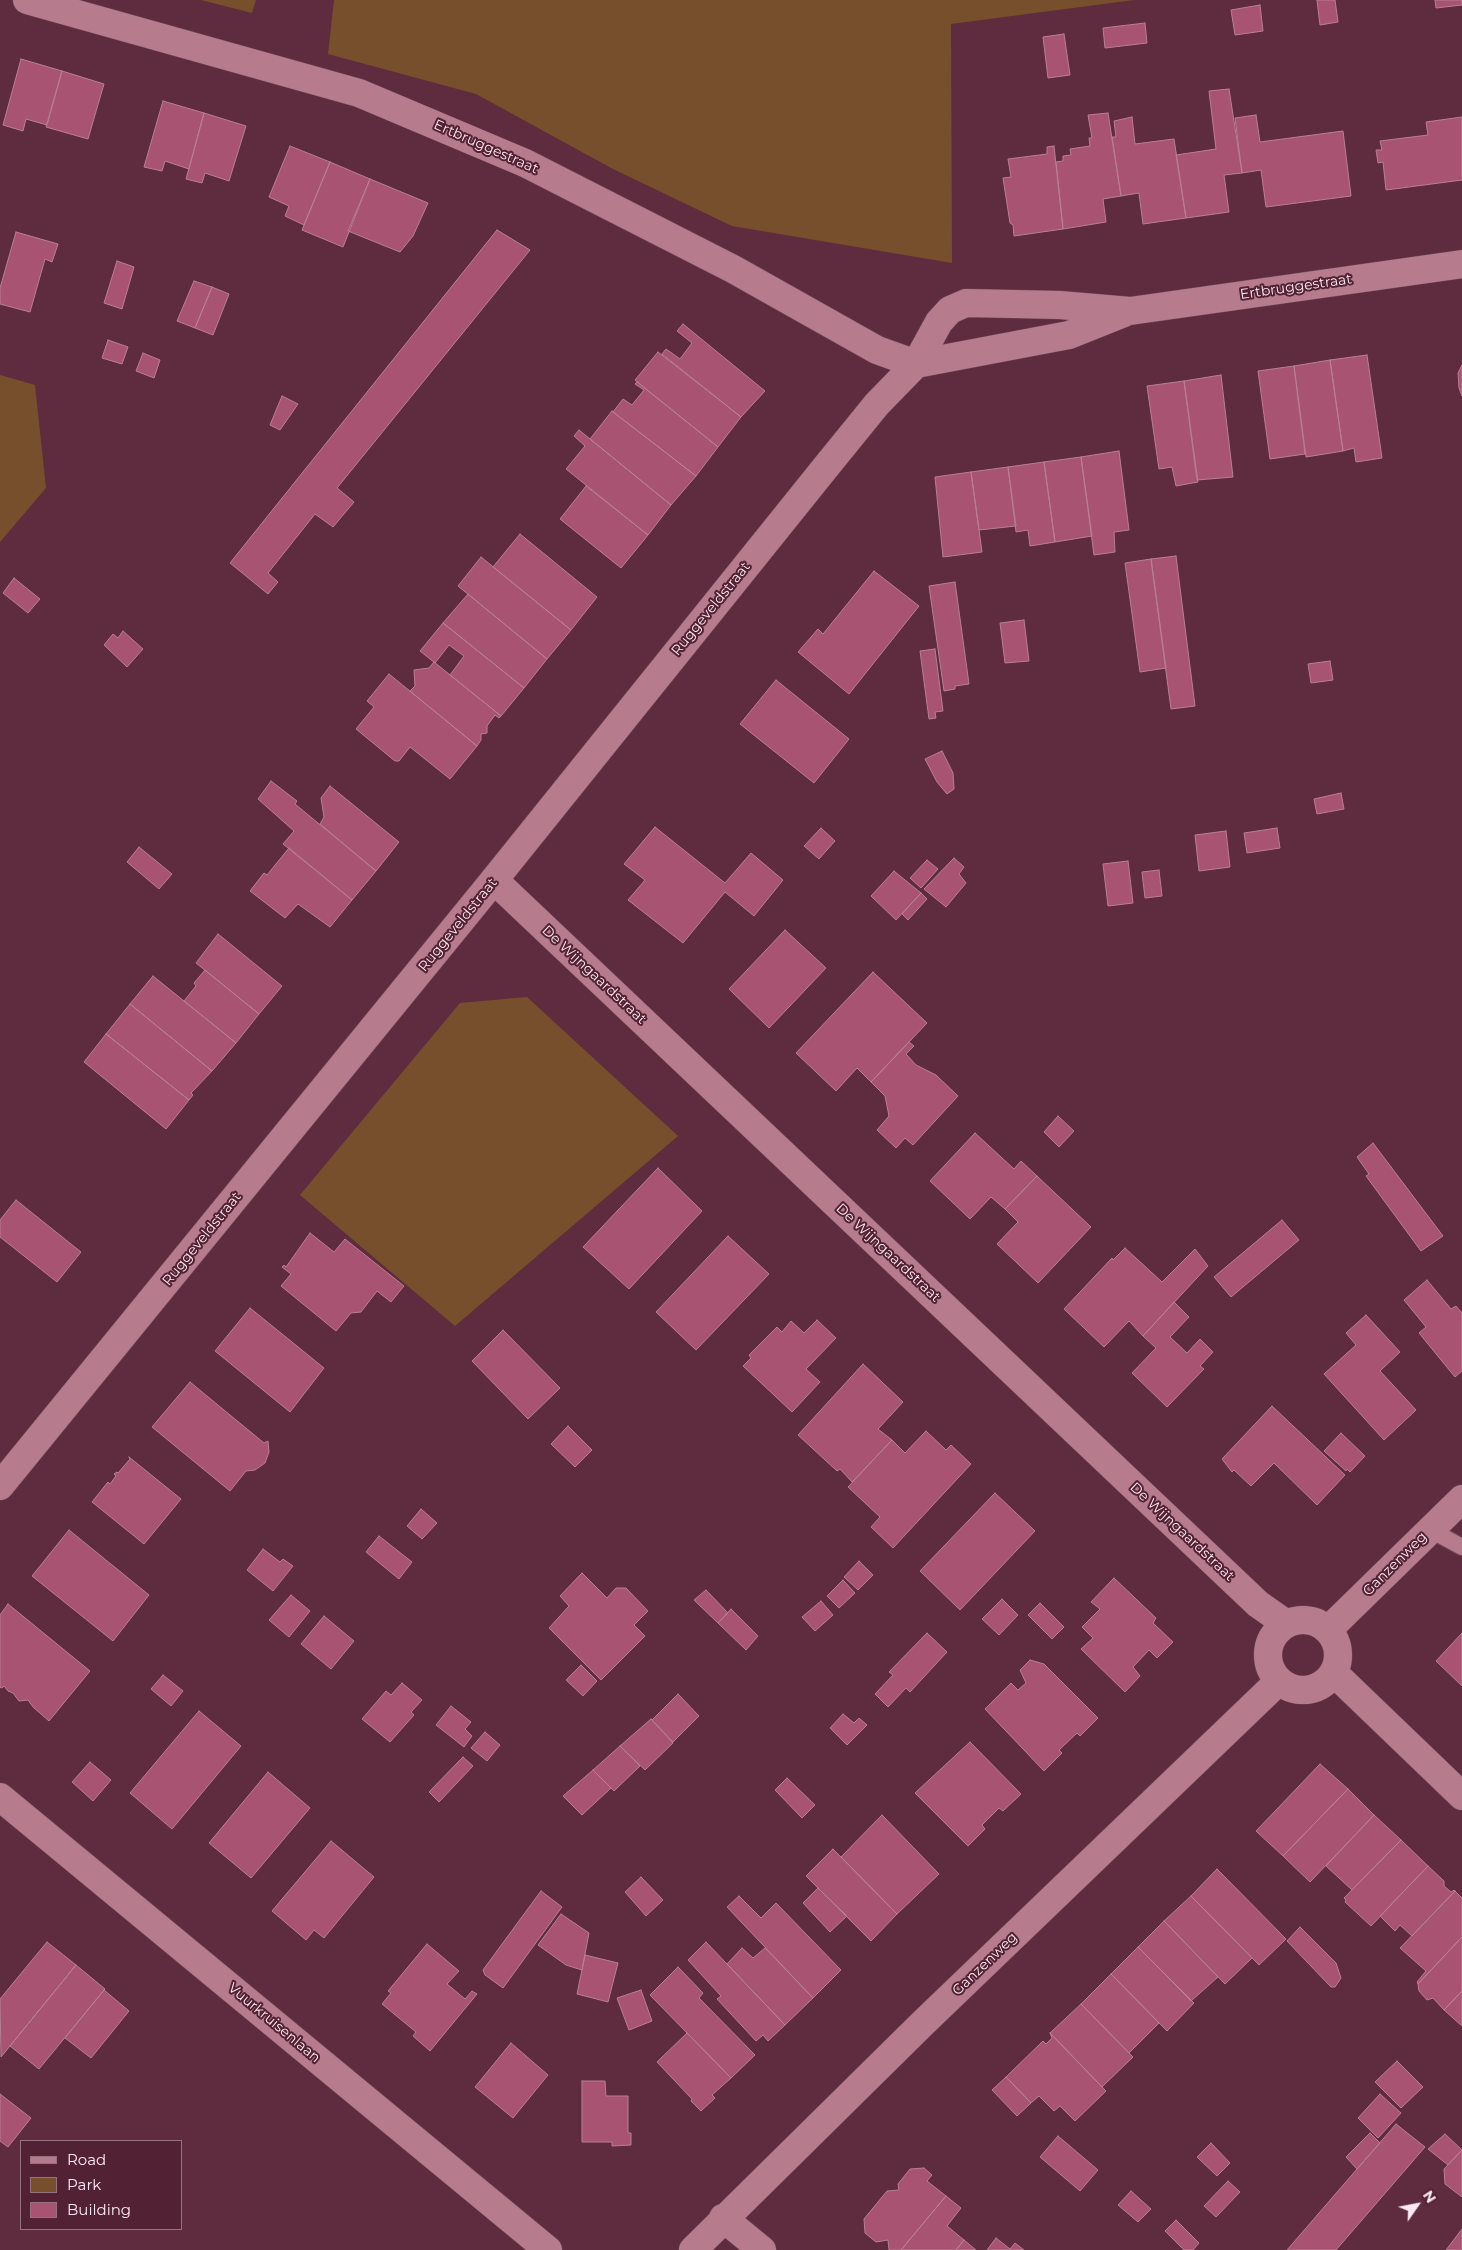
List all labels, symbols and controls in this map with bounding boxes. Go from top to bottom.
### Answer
street label: Ertbruggestraat [431,116,541,178]
street label: Ertbruggestraat [1239,271,1353,303]
street label: Ruggeveldstraat [668,559,754,659]
street label: Ruggeveldstraat [415,875,501,975]
street label: De Wijngaardstraat [538,922,650,1028]
street label: Ruggeveldstraat [159,1189,245,1289]
street label: De Wijngaardstraat [832,1200,944,1306]
street label: De Wijngaardstraat [1126,1479,1238,1585]
street label: Ganzenweg [1360,1529,1430,1599]
street label: Ganzenweg [949,1929,1021,1999]
street label: Vuurkruisenlaan [224,1980,324,2066]
legend [20,2140,182,2230]
text: Road [67,2150,106,2169]
text: Park [67,2175,101,2194]
north arrow [1392,2180,1442,2230]
text: N [1419,2187,1440,2206]
text: Building [67,2200,131,2219]

